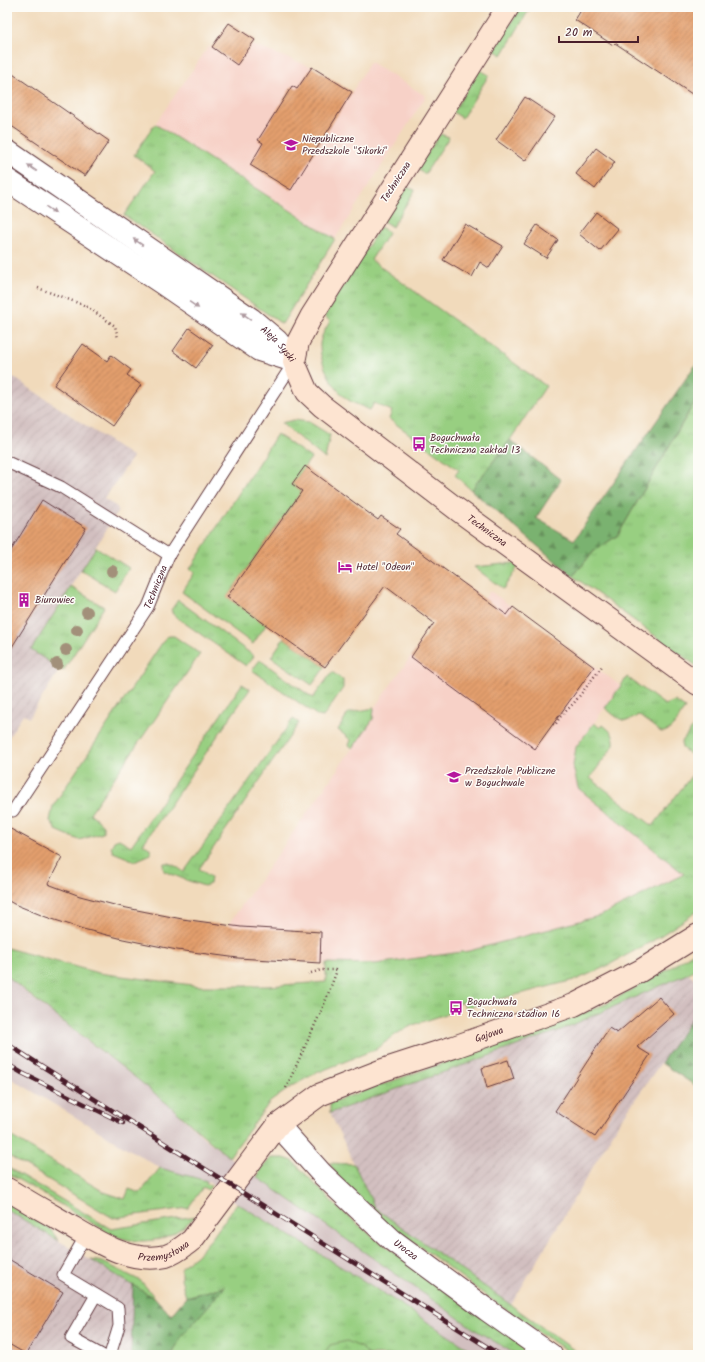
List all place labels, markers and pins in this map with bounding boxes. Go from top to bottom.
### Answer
place label: Niepubliczne Przedszkole "Sikorki" [302,131,388,159]
school or university icon: Niepubliczne Przedszkole "Sikorki" [283,137,299,153]
place label: Boguchwała Techniczna zakład 13 [430,430,520,458]
bus stop icon: Boguchwała Techniczna zakład 13 [411,436,427,452]
hotel icon: Hotel "Odeon" [337,559,353,575]
place label: Hotel "Odeon" [356,559,415,575]
building icon: Biurowiec [16,592,32,608]
place label: Biurowiec [35,592,75,608]
place label: Przedszkole Publiczne w Boguchwale [465,763,556,791]
school or university icon: Przedszkole Publiczne w Boguchwale [446,769,462,785]
place label: Boguchwała Techniczna stadion 16 [467,994,560,1022]
bus stop icon: Boguchwała Techniczna stadion 16 [448,1000,464,1016]

